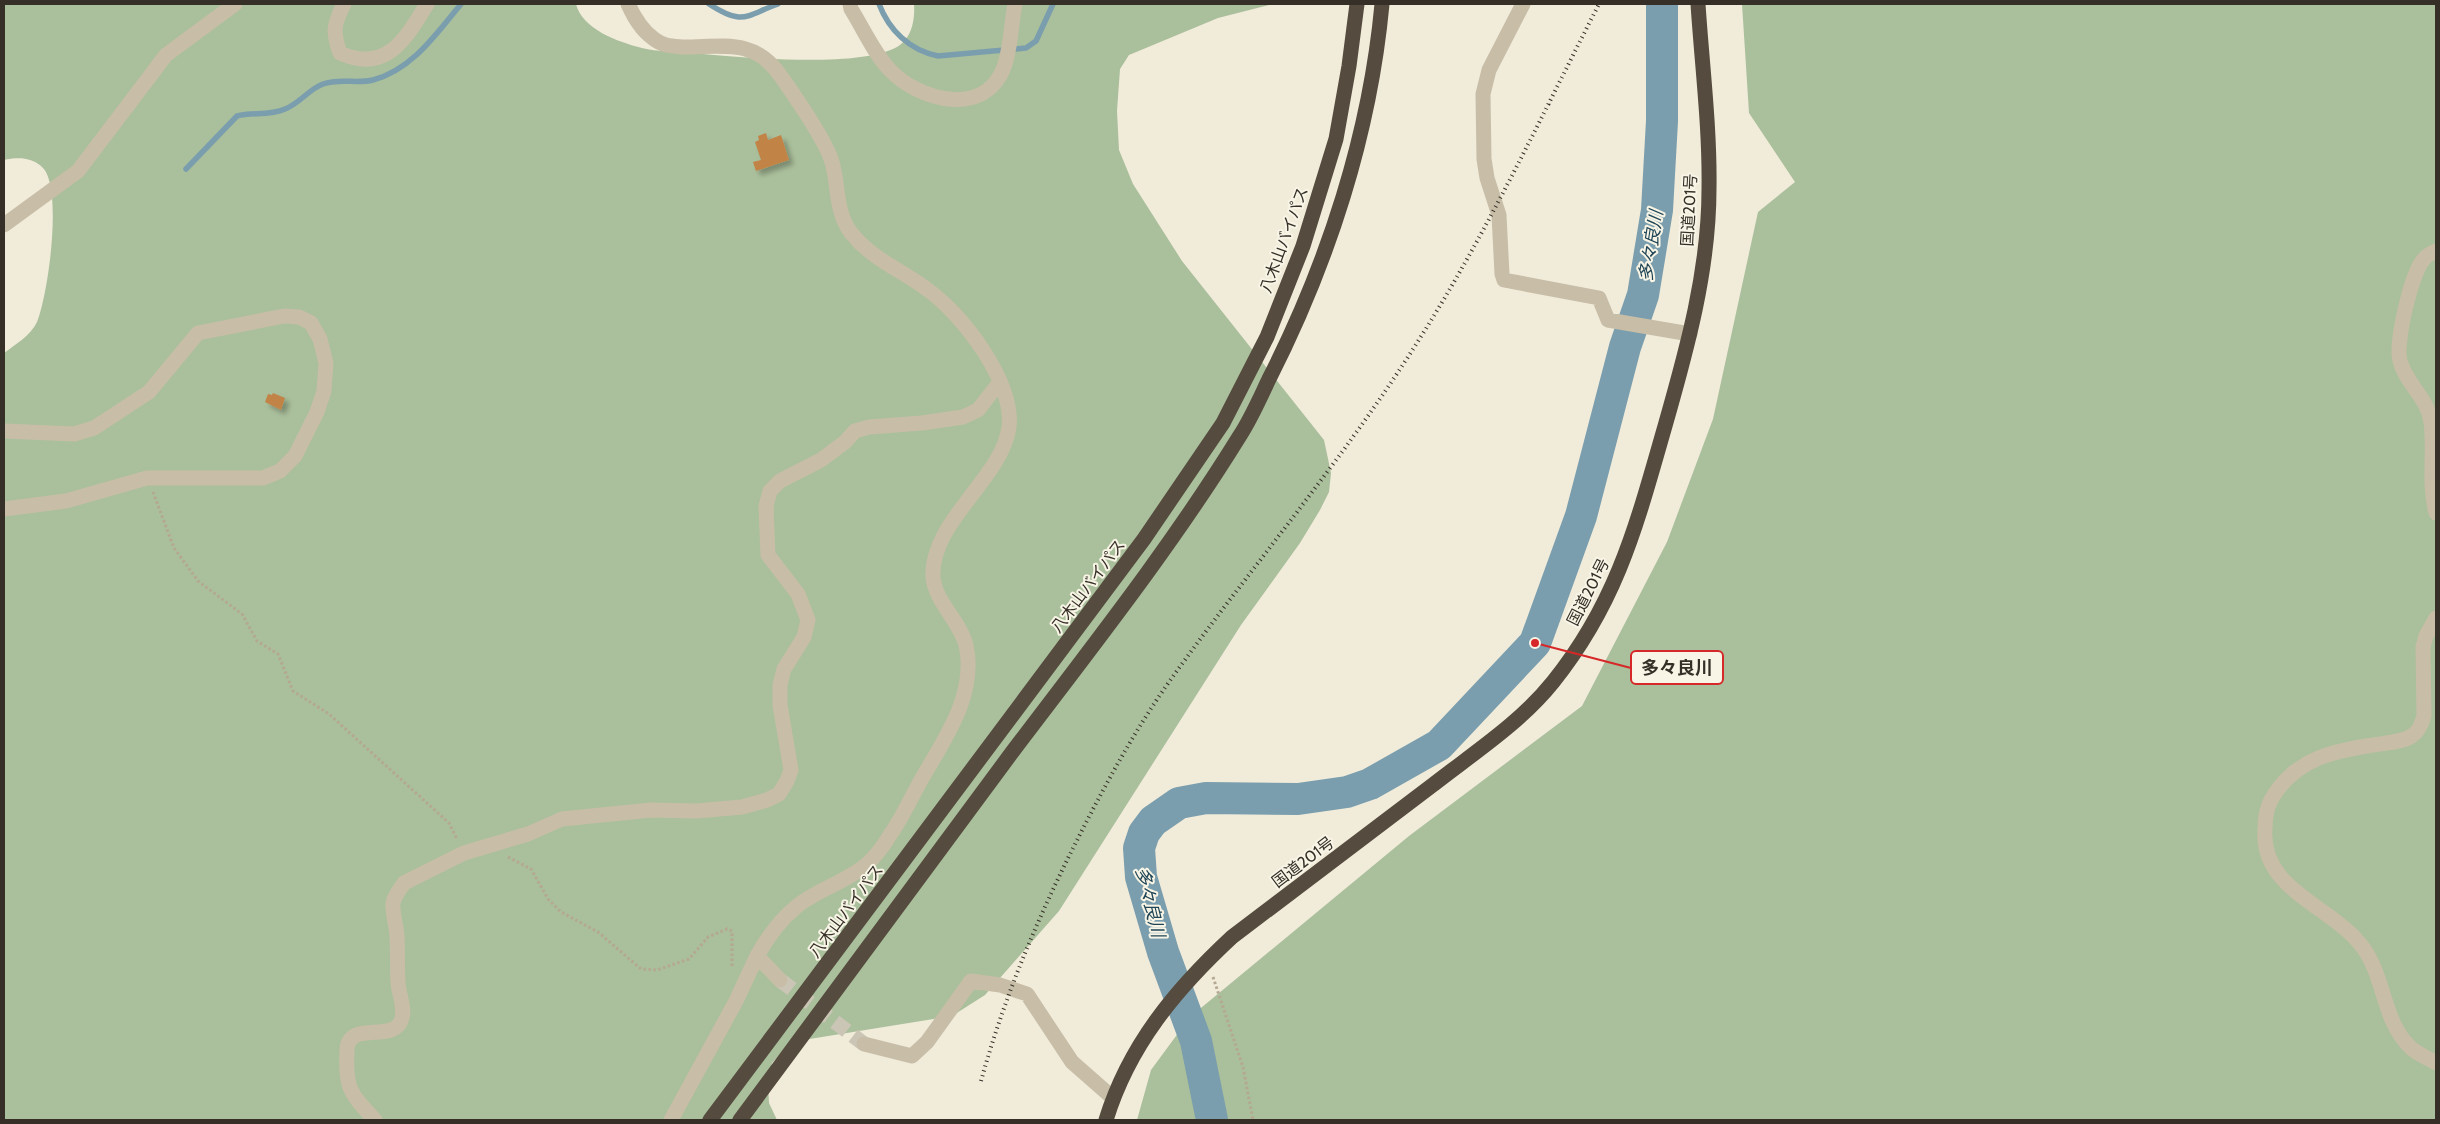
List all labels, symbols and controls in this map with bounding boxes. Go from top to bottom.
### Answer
street label: 国道201号 [1678,173,1700,247]
street label: 八木山バイパス [1256,184,1312,296]
water label: 多々良川 [1635,207,1668,283]
street label: 八木山バイパス [1047,536,1129,636]
street label: 国道201号 [1563,555,1613,629]
callout: 多々良川 [1631,651,1723,684]
text: 多々良川 [1641,657,1713,679]
street label: 国道201号 [1268,833,1338,891]
street label: 八木山バイパス [805,861,887,961]
water label: 多々良川 [1131,864,1170,942]

